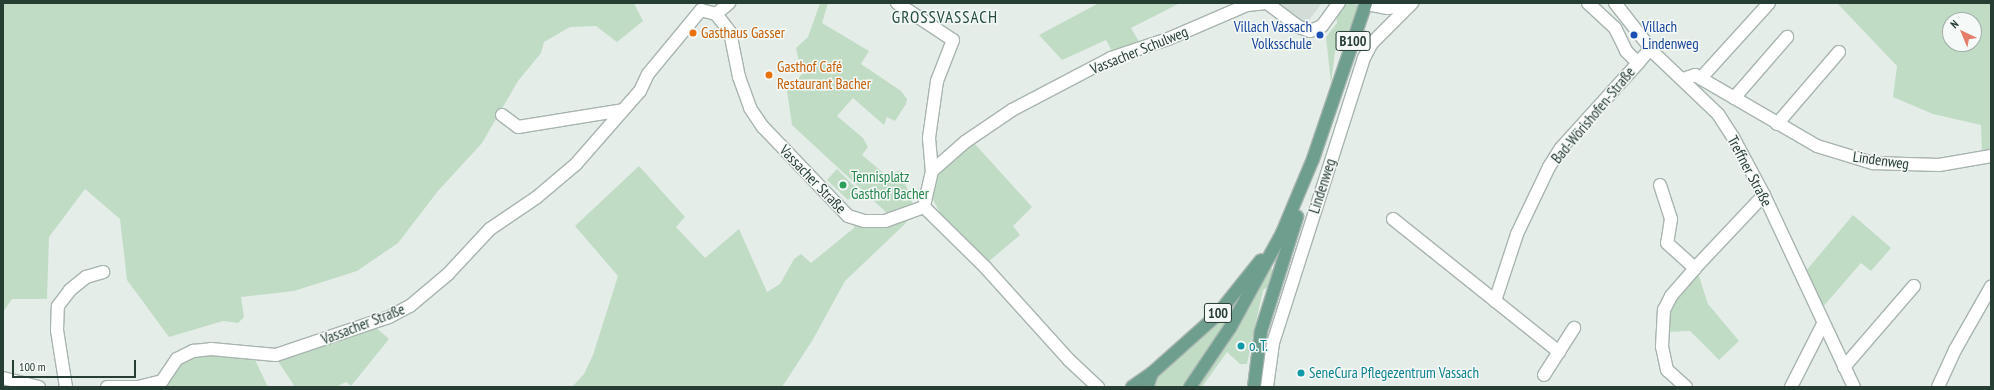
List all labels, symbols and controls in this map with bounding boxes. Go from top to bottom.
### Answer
district label: GROSSVASSACH [892,8,998,28]
north arrow [1942,12,1982,52]
place label: Villach Vassach Volksschule [1233,17,1312,52]
place label: Villach Lindenweg [1642,17,1699,52]
text: N [1947,17,1961,31]
street label: Vassacher Schulweg [1088,22,1190,78]
place label: Gasthaus Gasser [701,24,785,42]
marker: Gasthaus Gasser [688,28,698,38]
road number: B100 [1335,29,1371,53]
marker: Villach Vassach Volksschule [1315,30,1325,40]
marker: Villach Lindenweg [1629,30,1639,40]
place label: Gasthof Café Restaurant Bacher [777,57,871,92]
street label: Bad-Wörishofen-Straße [1547,63,1639,167]
marker: Gasthof Café Restaurant Bacher [764,70,774,80]
street label: Treffner Straße [1724,132,1776,210]
street label: Vassacher Straße [776,141,850,217]
street label: Lindenweg [1852,147,1910,173]
street label: Lindenweg [1305,156,1339,216]
place label: Tennisplatz Gasthof Bacher [851,167,929,202]
marker: Tennisplatz Gasthof Bacher [838,180,848,190]
street label: Vassacher Straße [319,300,407,348]
road number: 100 [1203,301,1233,325]
place label: o. T. [1249,337,1269,355]
marker: o. T. [1236,341,1246,351]
scale bar [14,352,138,378]
text: 100 m [19,359,46,374]
place label: SeneCura Pflegezentrum Vassach [1309,364,1479,382]
marker: SeneCura Pflegezentrum Vassach [1296,368,1306,378]

